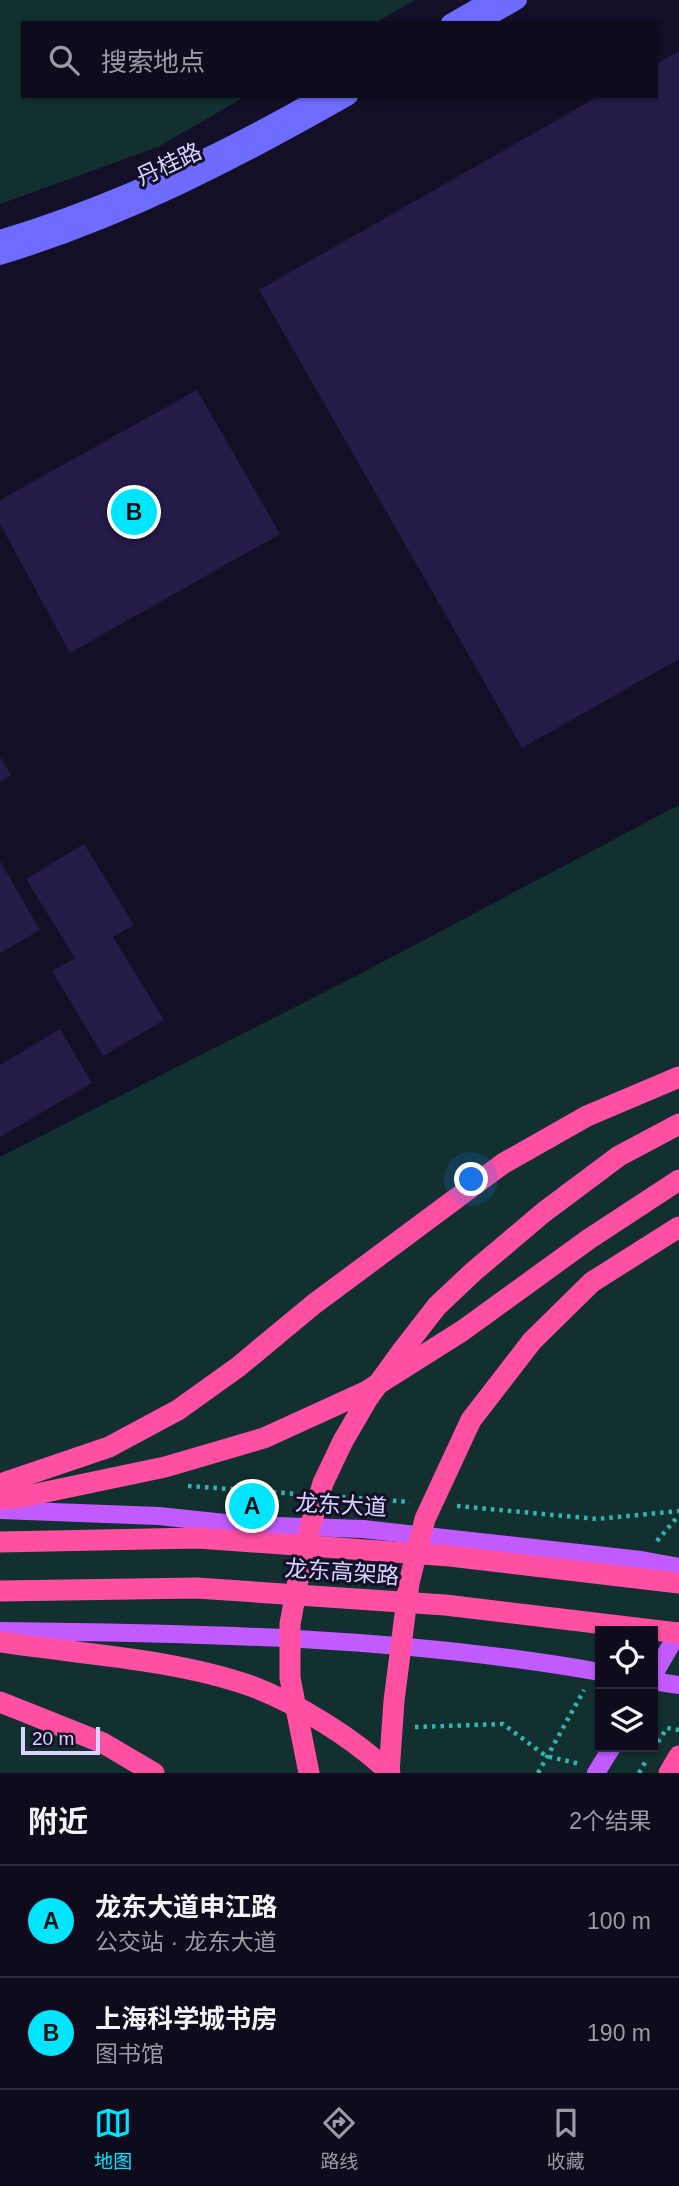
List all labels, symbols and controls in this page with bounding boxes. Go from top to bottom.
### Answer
search box [21,21,658,98]
icon: search [45,41,83,79]
text: 搜索地点 [101,47,205,77]
street label: 丹桂路 [132,138,206,190]
pin: B [111,486,157,538]
your location [454,1162,488,1196]
pin: A [229,1480,275,1532]
street label: 龙东大道 [294,1490,388,1520]
street label: 龙东高架路 [284,1555,400,1589]
map controls [595,1626,658,1752]
button: locate [595,1626,658,1689]
button: layers [595,1689,658,1752]
scale bar [21,1724,100,1756]
text: 20 m [32,1728,74,1749]
text: 附近 [28,1805,88,1838]
text: 2个结果 [569,1808,651,1834]
text: 龙东大道申江路 [95,1892,277,1922]
text: A [43,1908,59,1934]
text: 100 m [587,1908,651,1934]
text: 公交站 · 龙东大道 [95,1929,276,1955]
text: 上海科学城书房 [95,2004,277,2034]
text: B [43,2020,59,2046]
text: 190 m [587,2020,651,2046]
text: 图书馆 [95,2041,164,2067]
tab: 地图 [94,2104,132,2173]
tab: 路线 [320,2104,359,2173]
tab: 收藏 [547,2104,585,2173]

